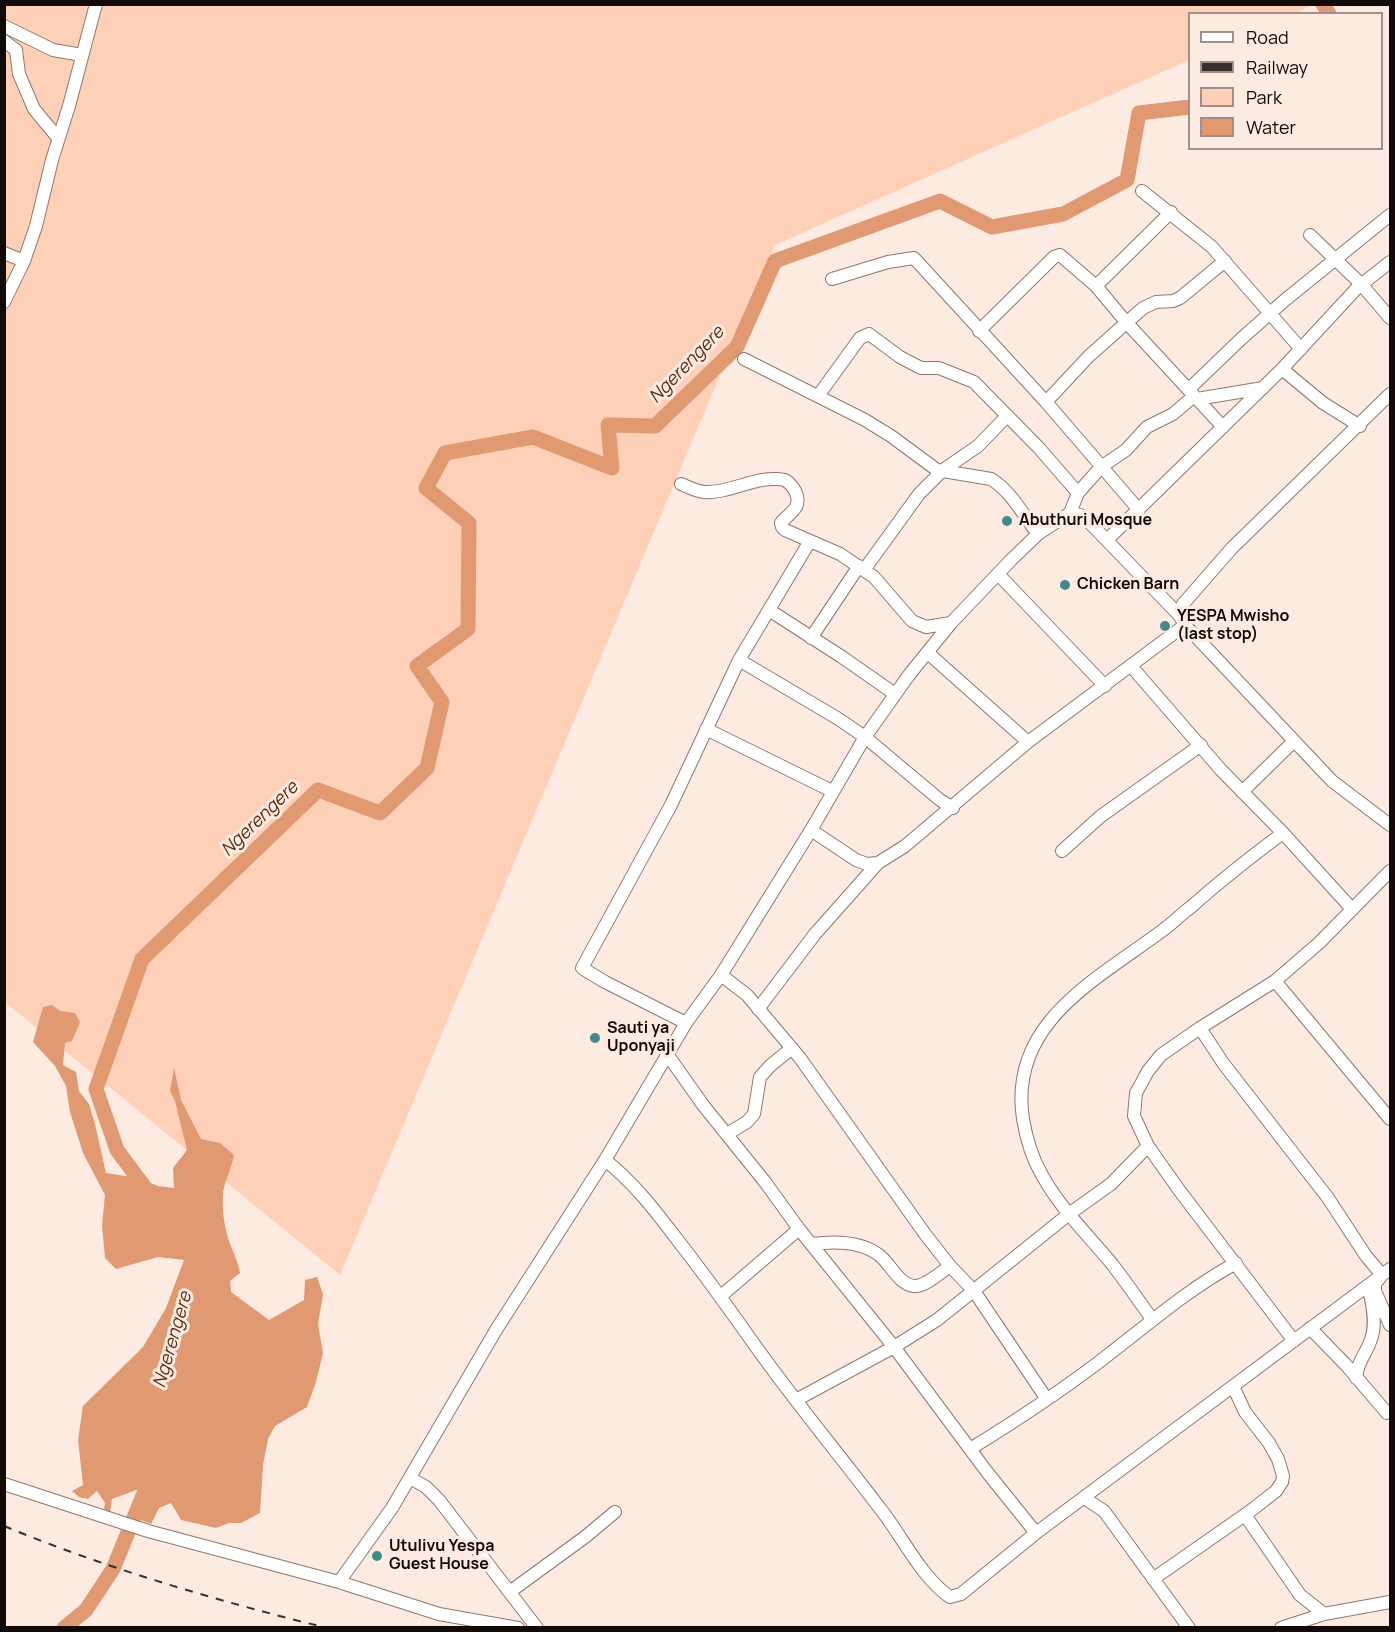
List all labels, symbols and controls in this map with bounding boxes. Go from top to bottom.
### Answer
legend [1188,12,1383,150]
text: Road [1246,25,1289,49]
text: Railway [1246,55,1308,79]
text: Park [1246,85,1282,109]
text: Water [1246,115,1296,139]
water label: Ngerengere [645,322,729,408]
place label: Abuthuri Mosque [1019,511,1152,531]
marker: Abuthuri Mosque [1000,514,1014,528]
place label: Chicken Barn [1077,575,1179,595]
marker: Chicken Barn [1058,578,1072,592]
place label: YESPA Mwisho (last stop) [1177,607,1289,645]
marker: YESPA Mwisho (last stop) [1158,619,1172,633]
water label: Ngerengere [217,777,303,861]
place label: Sauti ya Uponyaji [607,1019,675,1057]
marker: Sauti ya Uponyaji [588,1031,602,1045]
water label: Ngerengere [149,1290,197,1390]
place label: Utulivu Yespa Guest House [389,1537,494,1575]
marker: Utulivu Yespa Guest House [370,1549,384,1563]

